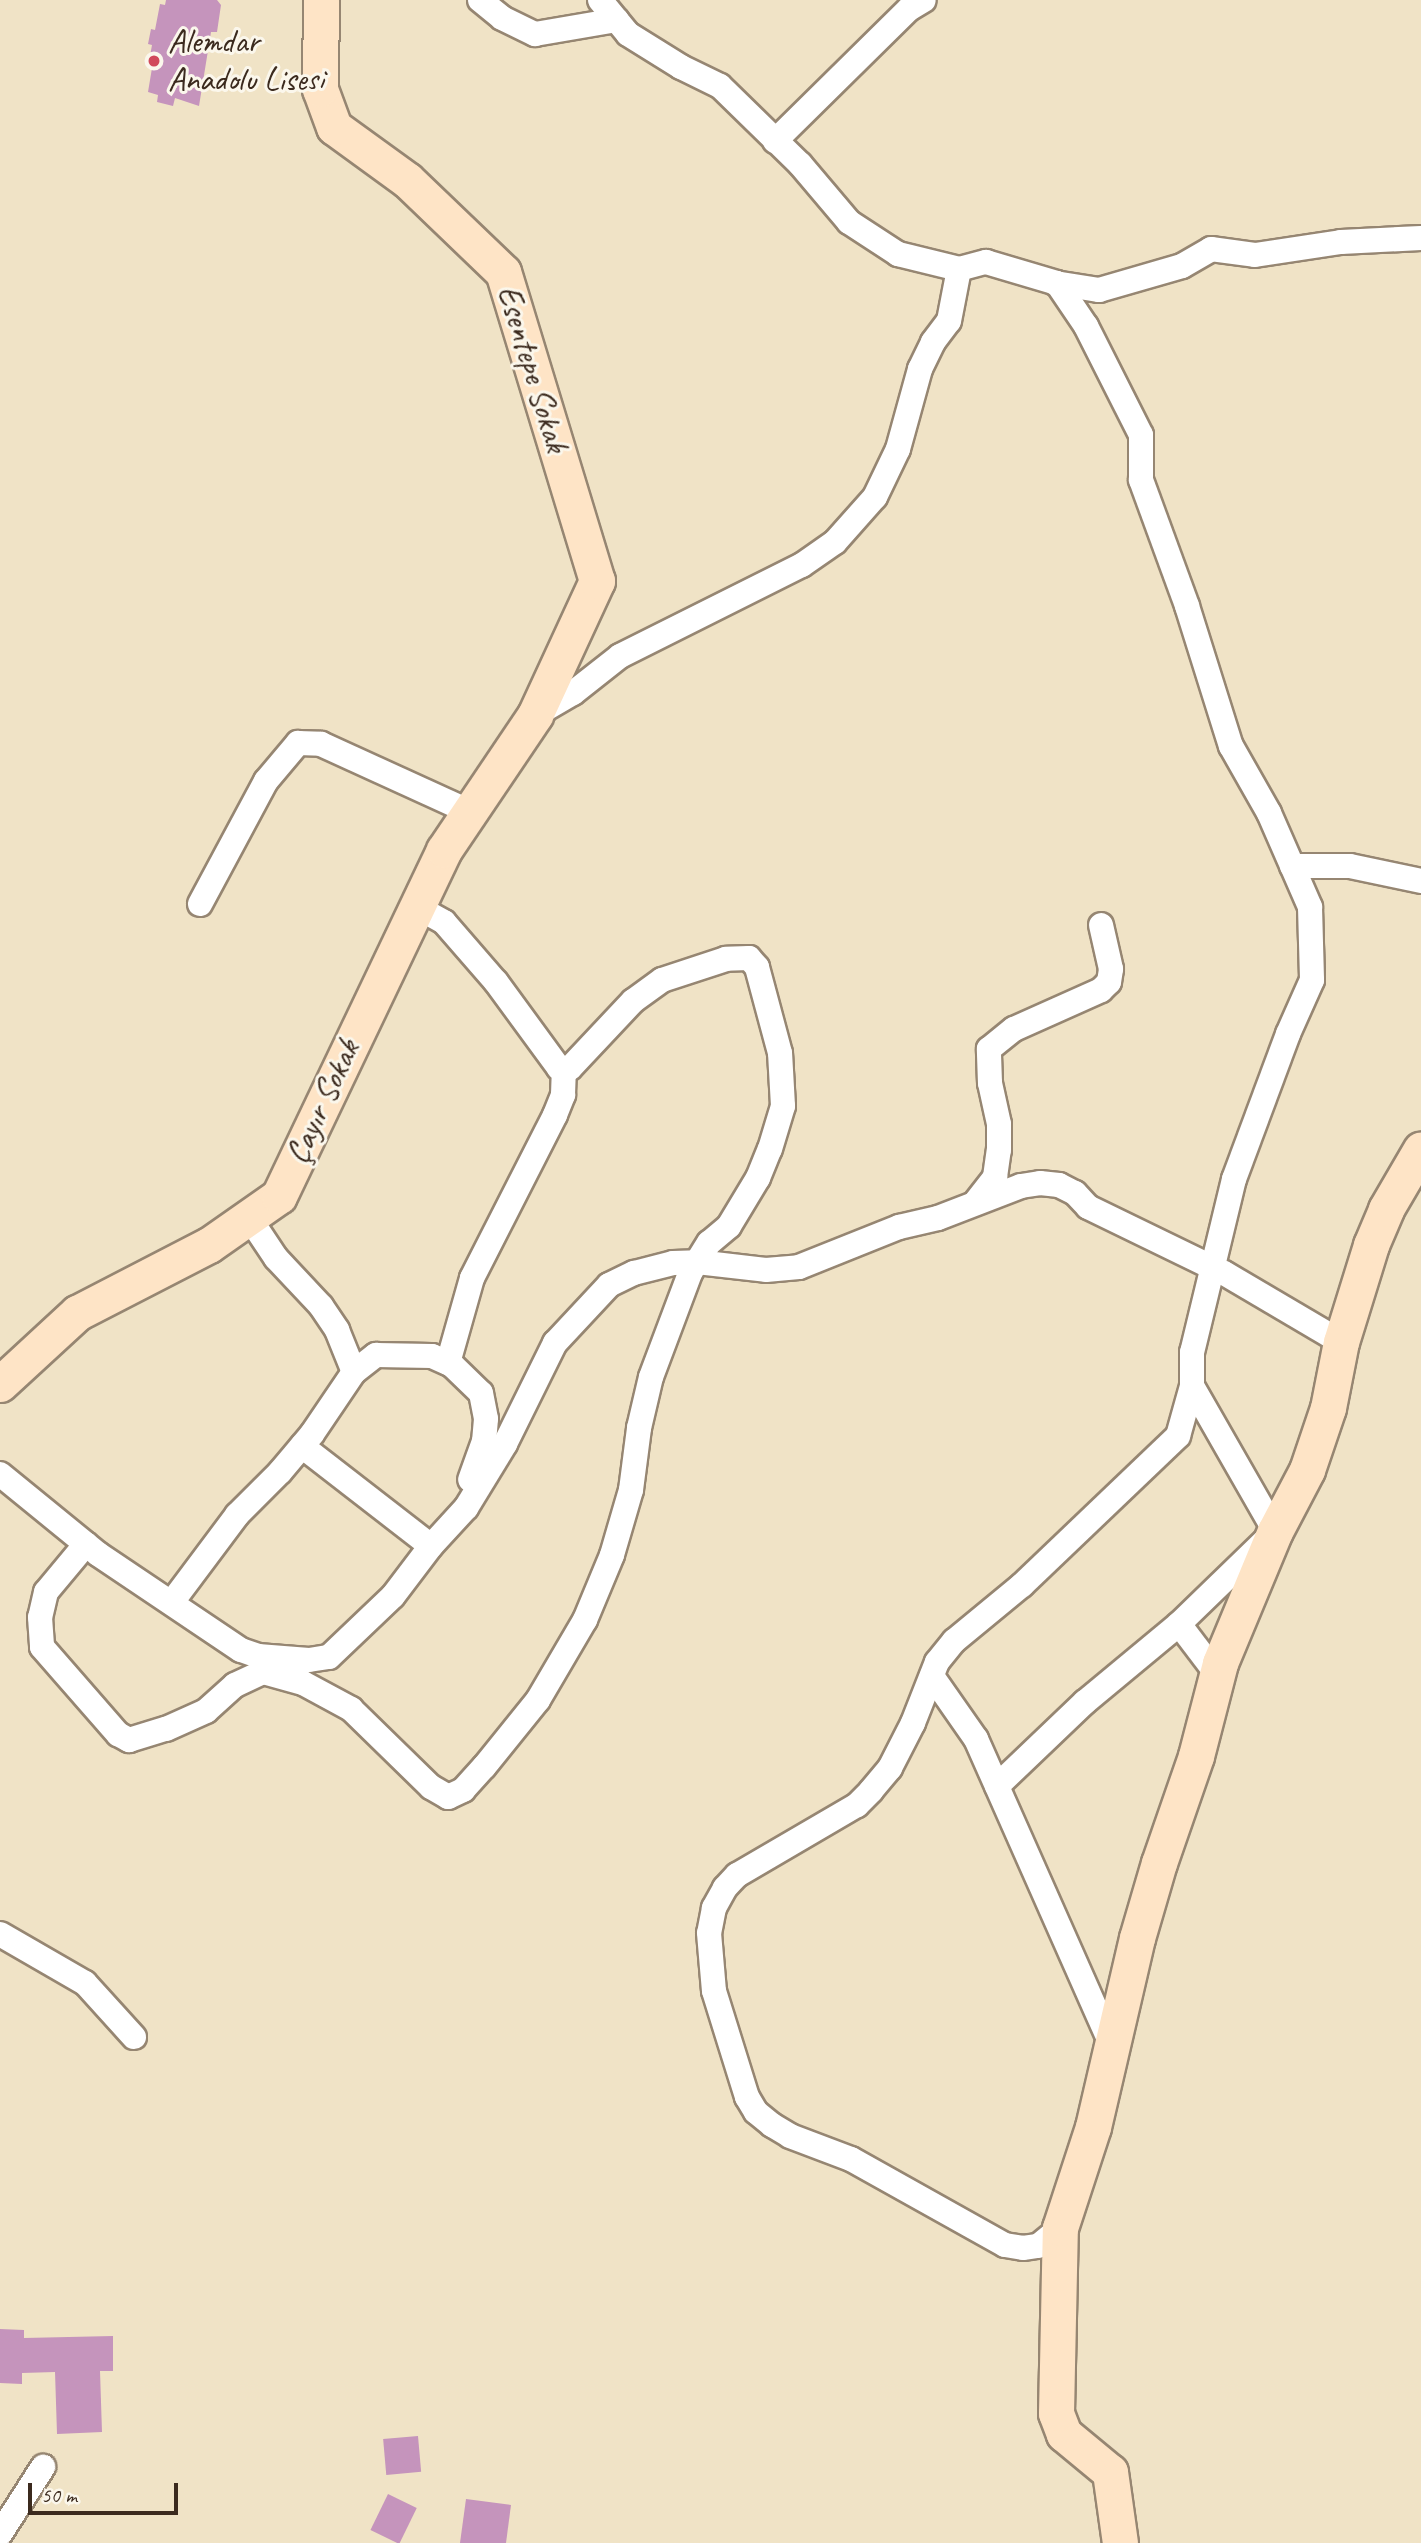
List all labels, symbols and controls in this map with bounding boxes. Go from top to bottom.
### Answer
place label: Alemdar Anadolu Lisesi [168,22,324,100]
marker: Alemdar Anadolu Lisesi [146,53,162,69]
street label: Esentepe Sokak [488,281,576,457]
street label: Çayır Sokak [277,1034,369,1170]
scale bar [32,2470,182,2514]
text: 50 m [41,2482,77,2508]

